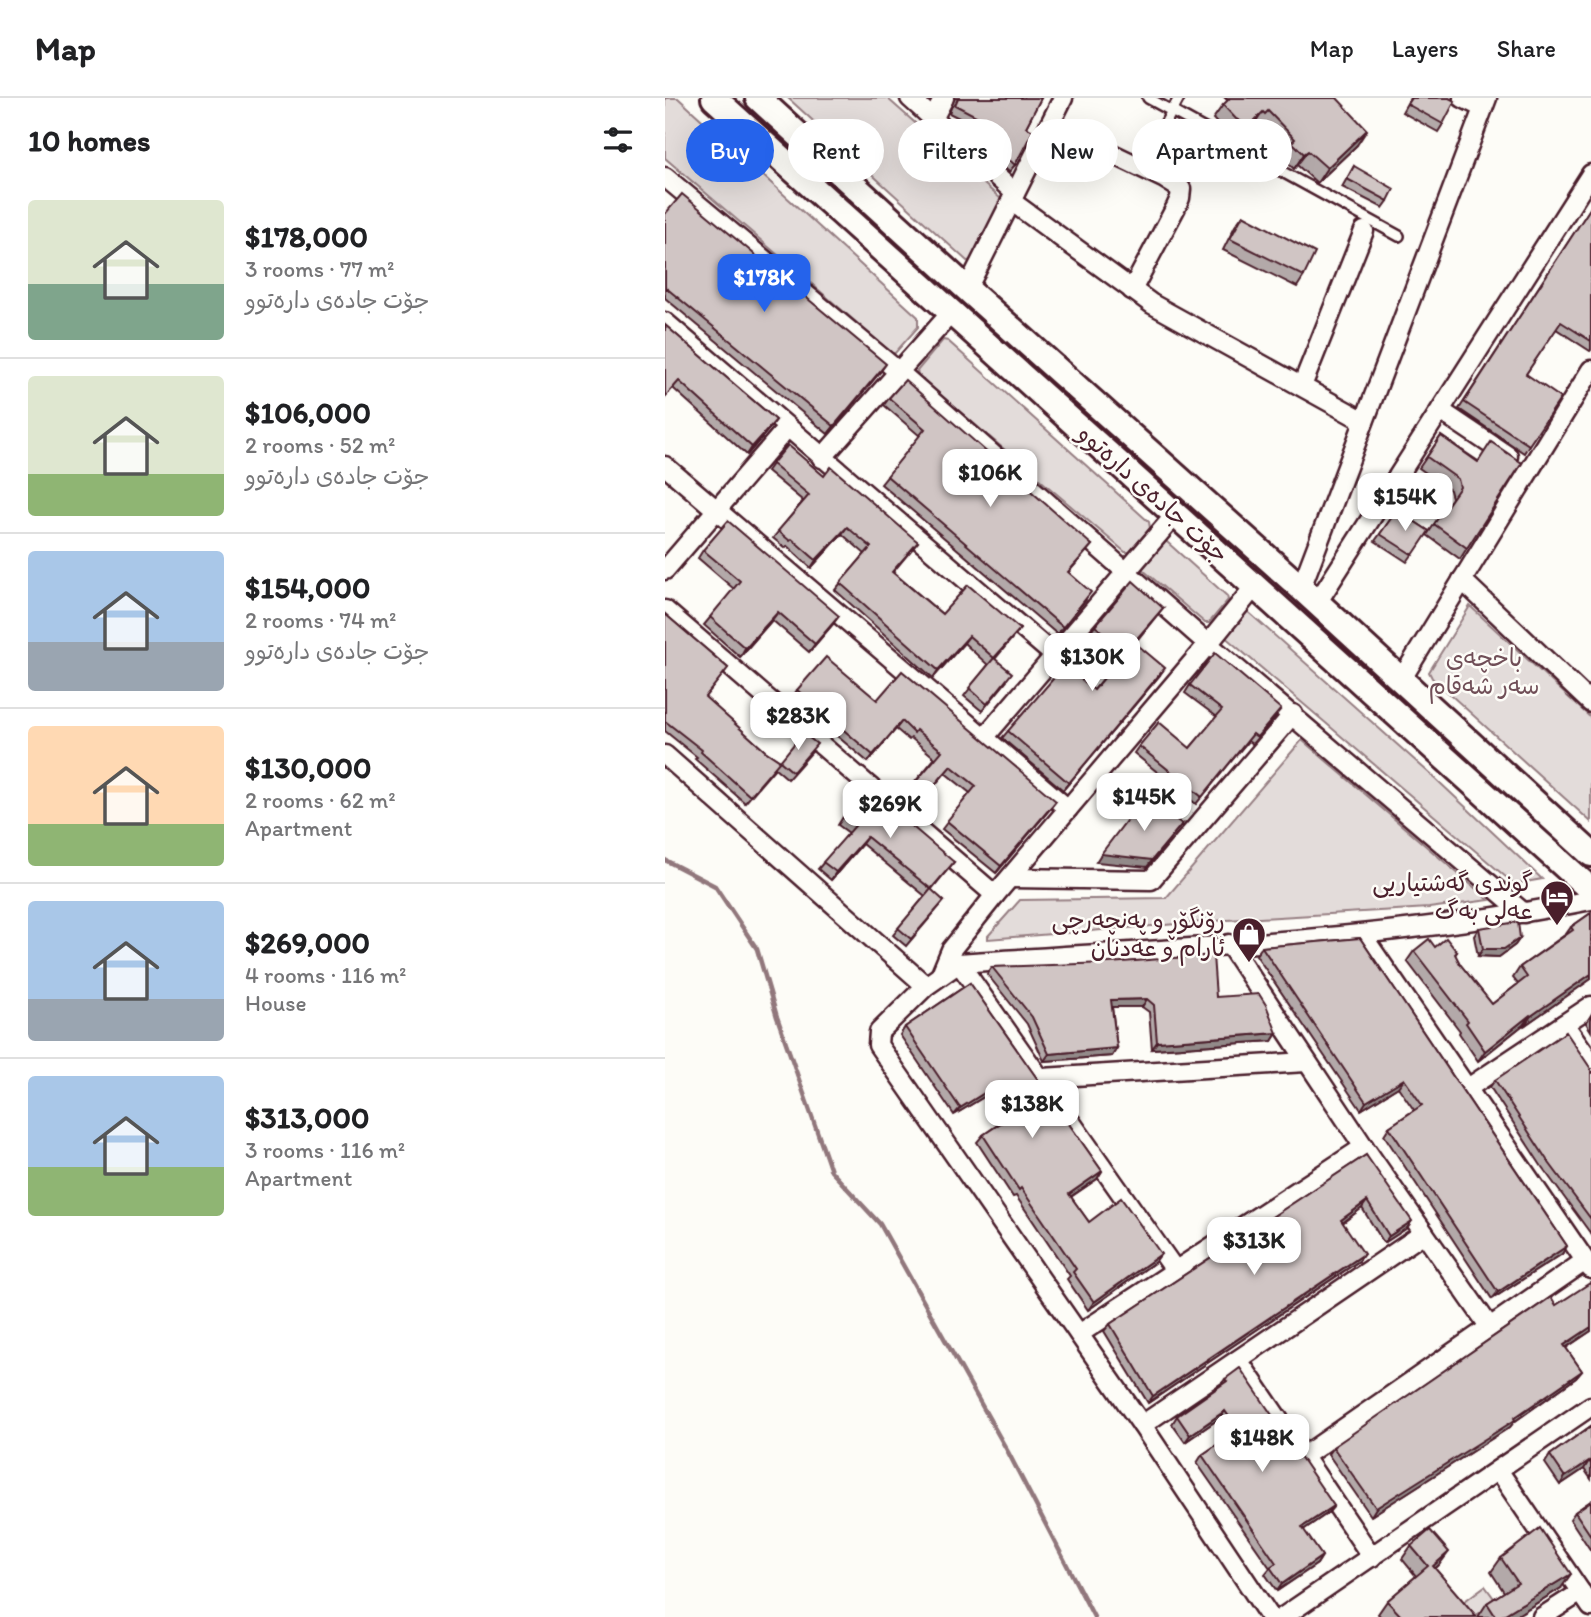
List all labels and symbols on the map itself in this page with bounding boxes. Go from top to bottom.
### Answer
pin: $178K [715,254,813,314]
street label: جۆت جادەی دارەتوو [1071,418,1235,570]
pin: $106K [941,450,1039,509]
pin: $154K [1356,474,1454,533]
pin: $130K [1043,634,1141,693]
park label: باخچەی سەر شەقام [1428,643,1540,704]
pin: $283K [749,692,847,752]
pin: $145K [1095,774,1193,833]
pin: $269K [841,780,939,840]
place label: گوندی گەشتیاریی عەلی بەگ [1372,868,1533,926]
hotel icon: گوندی گەشتیاریی عەلی بەگ [1538,878,1576,927]
place label: ڕۆنگۆڕ و پەنچەرچی ئارام و عەدنان [1052,905,1225,966]
shop icon: ڕۆنگۆڕ و پەنچەرچی ئارام و عەدنان [1230,915,1268,964]
pin: $138K [983,1080,1081,1140]
pin: $313K [1205,1218,1303,1277]
pin: $148K [1213,1414,1311,1474]

